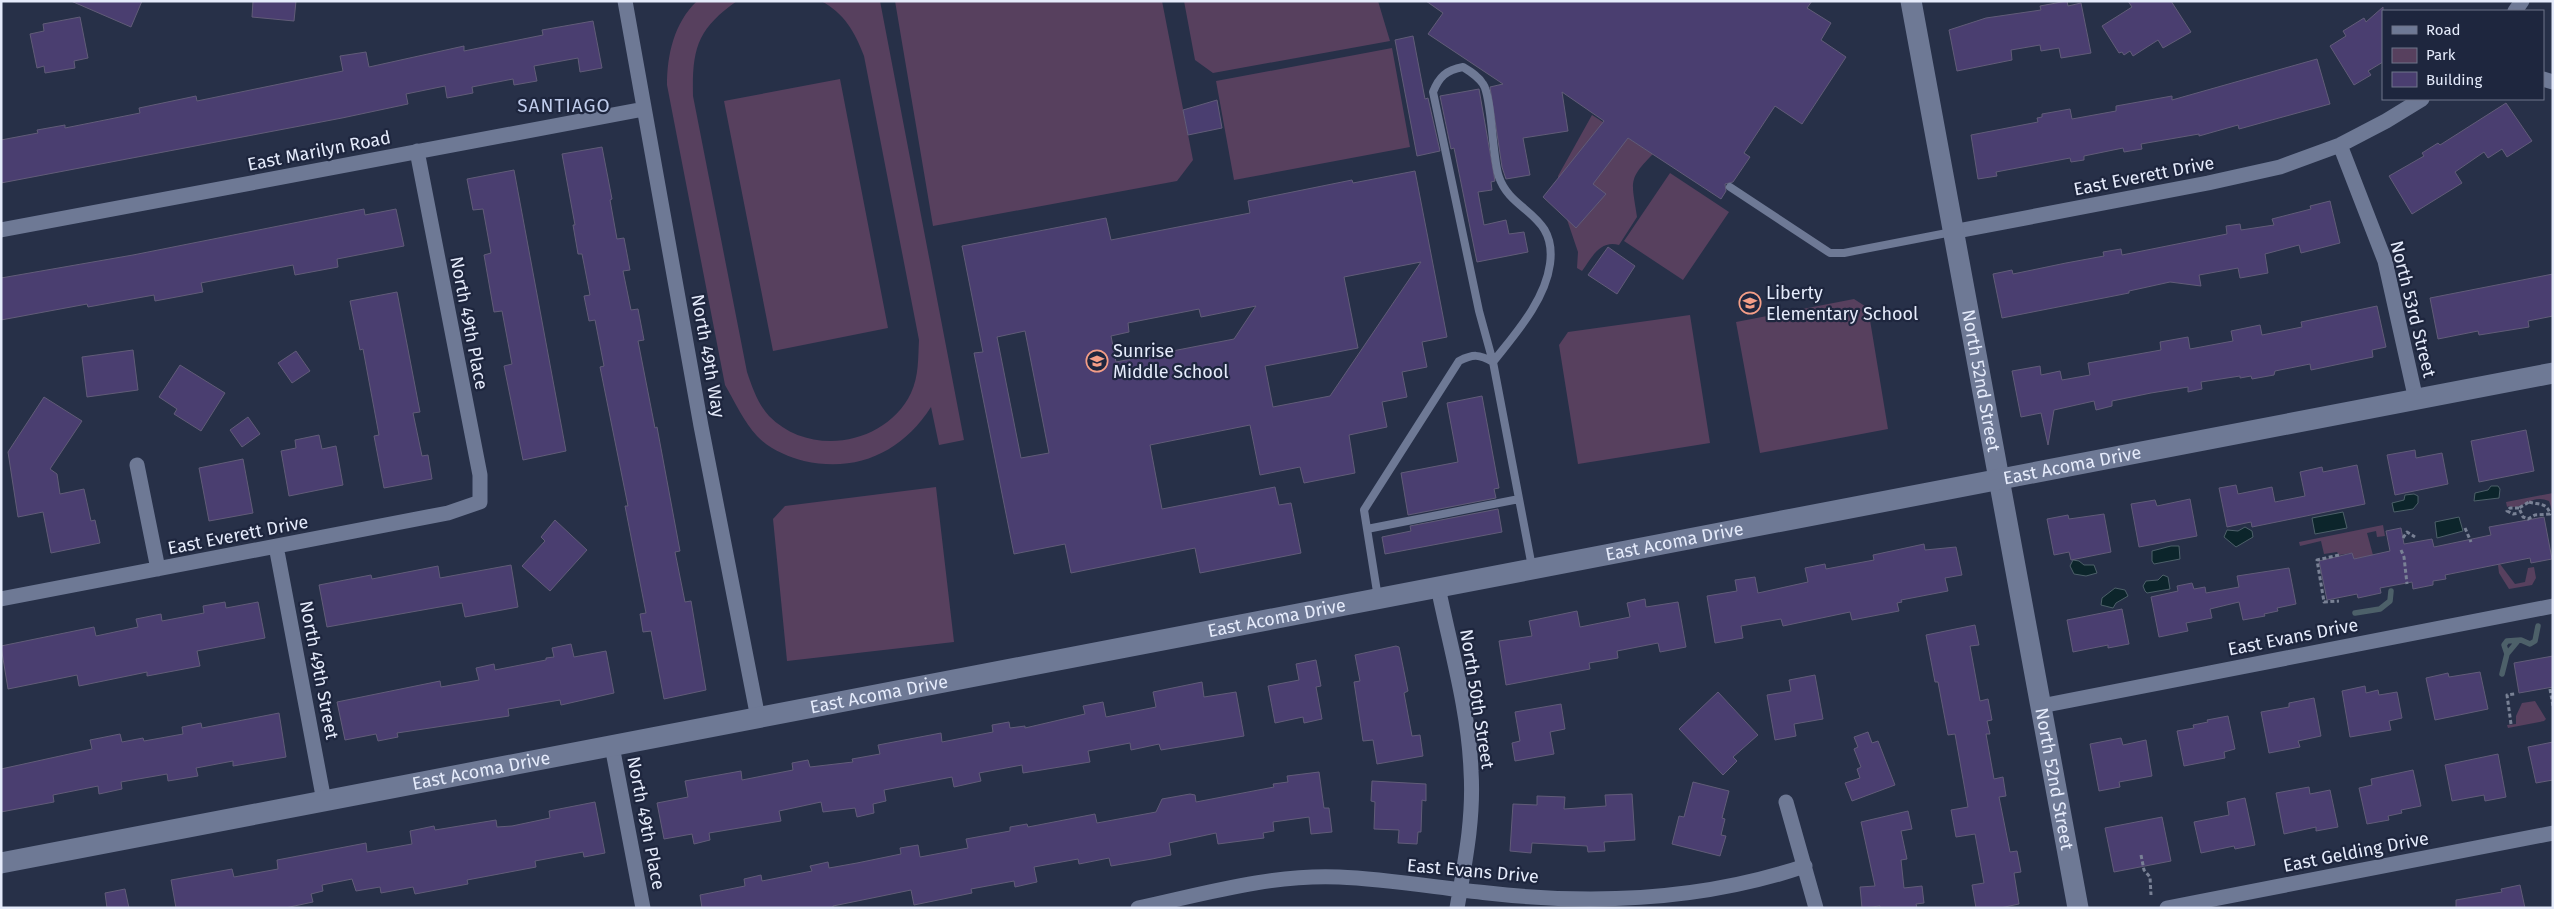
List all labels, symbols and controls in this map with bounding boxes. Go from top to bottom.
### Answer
legend [2382,10,2544,100]
text: Road [2426,21,2461,39]
text: Park [2426,46,2456,64]
text: Building [2426,71,2482,89]
district label: SANTIAGO [517,94,611,117]
street label: East Marilyn Road [246,126,392,176]
street label: East Everett Drive [2072,152,2216,200]
street label: North 53rd Street [2385,238,2441,380]
street label: North 49th Place [445,254,493,392]
place label: Liberty Elementary School [1766,282,1918,325]
school or university icon: Liberty Elementary School [1738,291,1762,315]
street label: North 49th Way [686,293,730,419]
street label: North 52nd Street [1957,308,2005,454]
place label: Sunrise Middle School [1113,340,1229,383]
school or university icon: Sunrise Middle School [1085,349,1109,373]
street label: East Acoma Drive [2001,441,2143,489]
street label: East Everett Drive [166,511,310,559]
street label: East Acoma Drive [1604,518,1745,566]
street label: East Acoma Drive [1206,594,1348,642]
street label: North 49th Street [295,599,343,742]
street label: East Evans Drive [2226,614,2360,660]
street label: North 50th Street [1455,628,1499,771]
street label: East Acoma Drive [808,670,950,718]
street label: North 52nd Street [2030,706,2078,852]
street label: East Acoma Drive [410,747,552,795]
street label: North 49th Place [622,754,670,892]
street label: East Gelding Drive [2281,827,2431,877]
street label: East Evans Drive [1406,854,1540,888]

